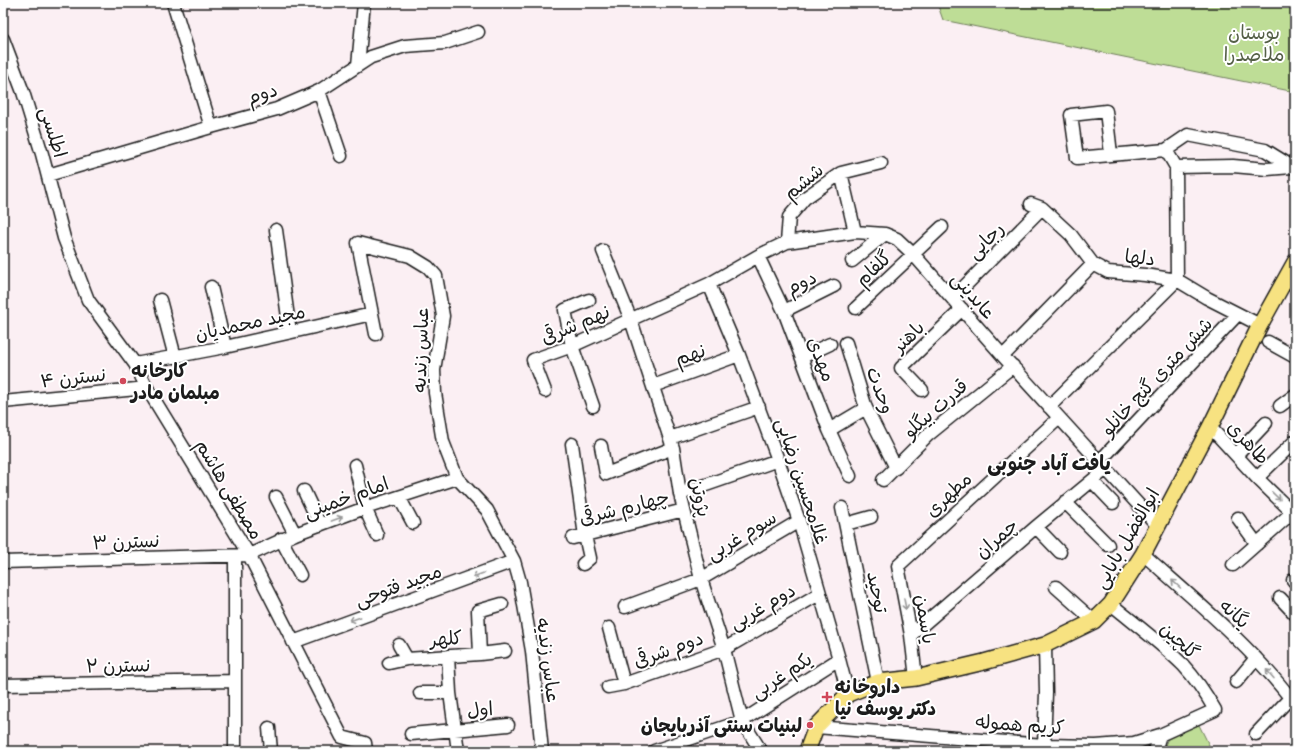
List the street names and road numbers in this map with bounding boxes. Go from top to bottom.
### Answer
street label: دوم [244,78,281,112]
street label: اطلسی [34,104,72,161]
street label: ششم [779,158,830,207]
street label: رجایی [962,217,1009,264]
street label: دلها [1123,244,1156,272]
street label: گلفام [850,246,898,293]
street label: دوم [782,265,821,302]
street label: عابدینی [946,267,1000,324]
street label: نهم شرقی [537,299,614,352]
street label: مجید محمدیان [193,300,308,346]
street label: عباس زندیه [408,307,434,393]
street label: شش متری گنج خانلو [1095,312,1218,442]
street label: باهنر [886,316,930,359]
street label: مهدی [802,334,841,385]
street label: نهم [672,338,710,373]
street label: نسترن ۴ [39,363,107,393]
street label: وحدت [861,364,900,417]
street label: قدرت بیگلو [897,374,973,444]
street label: غلامحسین رضایی [770,415,834,548]
street label: طاهری [1222,416,1275,470]
street label: مصطفی هاشم [188,435,268,545]
street label: مطهری [920,467,977,523]
street label: امام خمینی [300,471,393,526]
street label: پژوتن [684,475,716,519]
street label: چهارم شرقی [576,484,672,533]
street label: ابوالفضل بابایی [1088,484,1165,593]
street label: سوم غربی [702,505,782,568]
street label: چمران [970,513,1023,564]
street label: نسترن ۳ [92,529,160,555]
street label: مجید فتوحی [352,559,445,613]
street label: توحید [861,569,893,616]
street label: دوم غربی [725,578,801,637]
street label: یاسمن [909,593,941,646]
street label: یگانه [1214,593,1255,634]
street label: عباس زندیه [531,616,565,704]
street label: گلچین [1155,617,1204,665]
street label: دوم شرقی [630,625,707,676]
street label: کلهر [427,626,463,652]
street label: یکم غربی [746,647,818,706]
street label: نسترن ۲ [85,653,151,679]
street label: اول [466,697,494,723]
street label: کریم هموله [974,710,1065,742]

